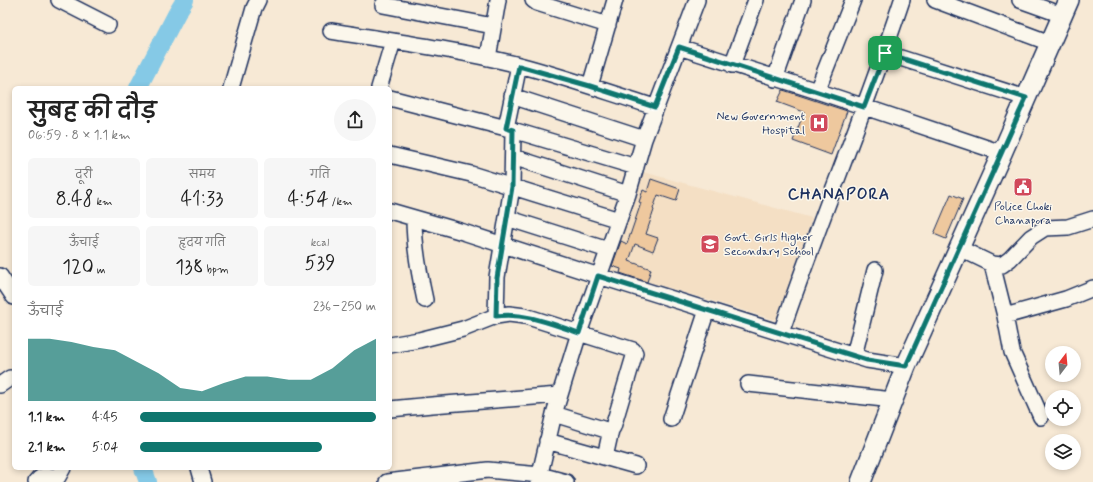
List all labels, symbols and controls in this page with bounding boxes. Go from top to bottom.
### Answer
pin [868,36,902,70]
icon: arrive [874,42,896,64]
text: सुबह की दौड़ [28,98,157,126]
button: share [334,99,376,141]
place label: New Government Hospital [716,109,806,139]
hospital icon: New Government Hospital [808,112,830,134]
text: 06:59 · 8 × 1.1 km [28,127,131,144]
text: दूरी [75,168,93,182]
text: समय [189,168,215,182]
text: गति [310,168,330,182]
public building icon: Police Choki Chanapora [1012,176,1034,198]
district label: CHANAPORA [788,184,890,205]
text: 8.48 [55,186,94,213]
text: 41:33 [180,186,224,213]
text: 4:54 [288,186,329,213]
text: km [94,195,113,209]
text: /km [329,195,352,209]
place label: Police Choki Chanapora [994,199,1052,229]
place label: Govt. Girls Higher Secondary School [724,230,814,260]
school or university icon: Govt. Girls Higher Secondary School [699,233,721,255]
text: ऊँचाई [69,236,99,250]
text: हृदय गति [179,236,225,250]
text: kcal [311,236,329,250]
text: 539 [305,250,335,277]
text: 120 [62,254,94,281]
text: 138 [175,254,204,281]
text: m [94,263,106,277]
text: bpm [204,263,229,277]
text: 236–250 m [313,298,376,315]
text: ऊँचाई [28,303,63,320]
north arrow [1045,346,1081,382]
map controls [1045,346,1081,470]
button: locate [1045,390,1081,426]
text: 1.1 km [28,409,65,426]
text: 4:45 [92,409,118,426]
button: layers [1045,434,1081,470]
text: 2.1 km [28,439,65,456]
text: 5:04 [92,439,118,456]

